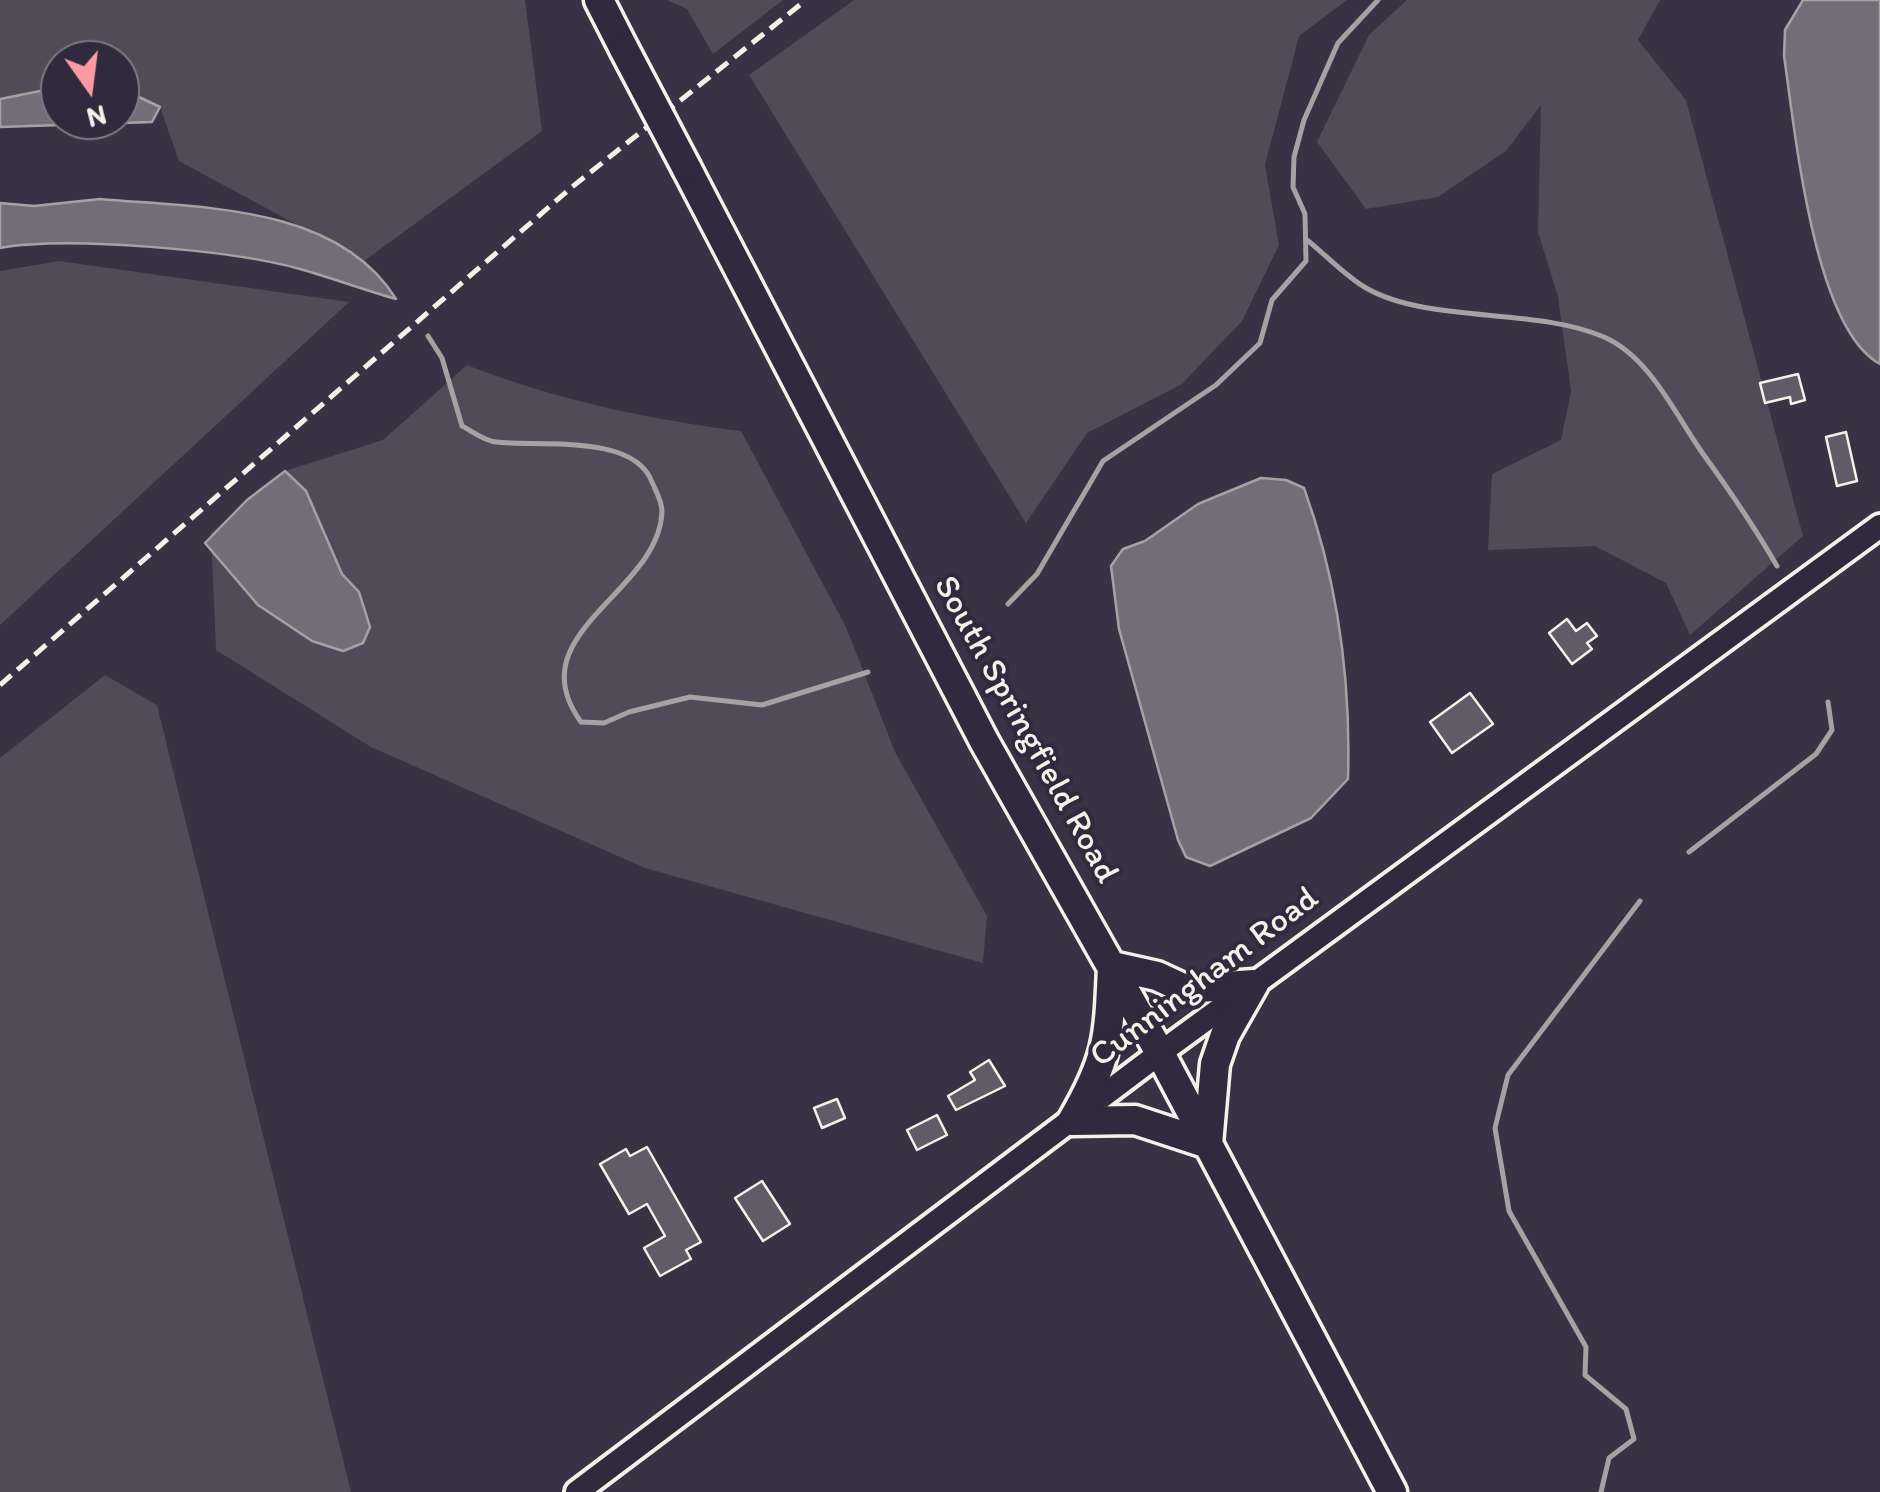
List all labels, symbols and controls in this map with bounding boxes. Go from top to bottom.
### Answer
north arrow [40,40,140,140]
text: N [83,98,110,136]
street label: South Springfield Road [923,569,1127,891]
street label: Cunningham Road [1082,878,1328,1078]

